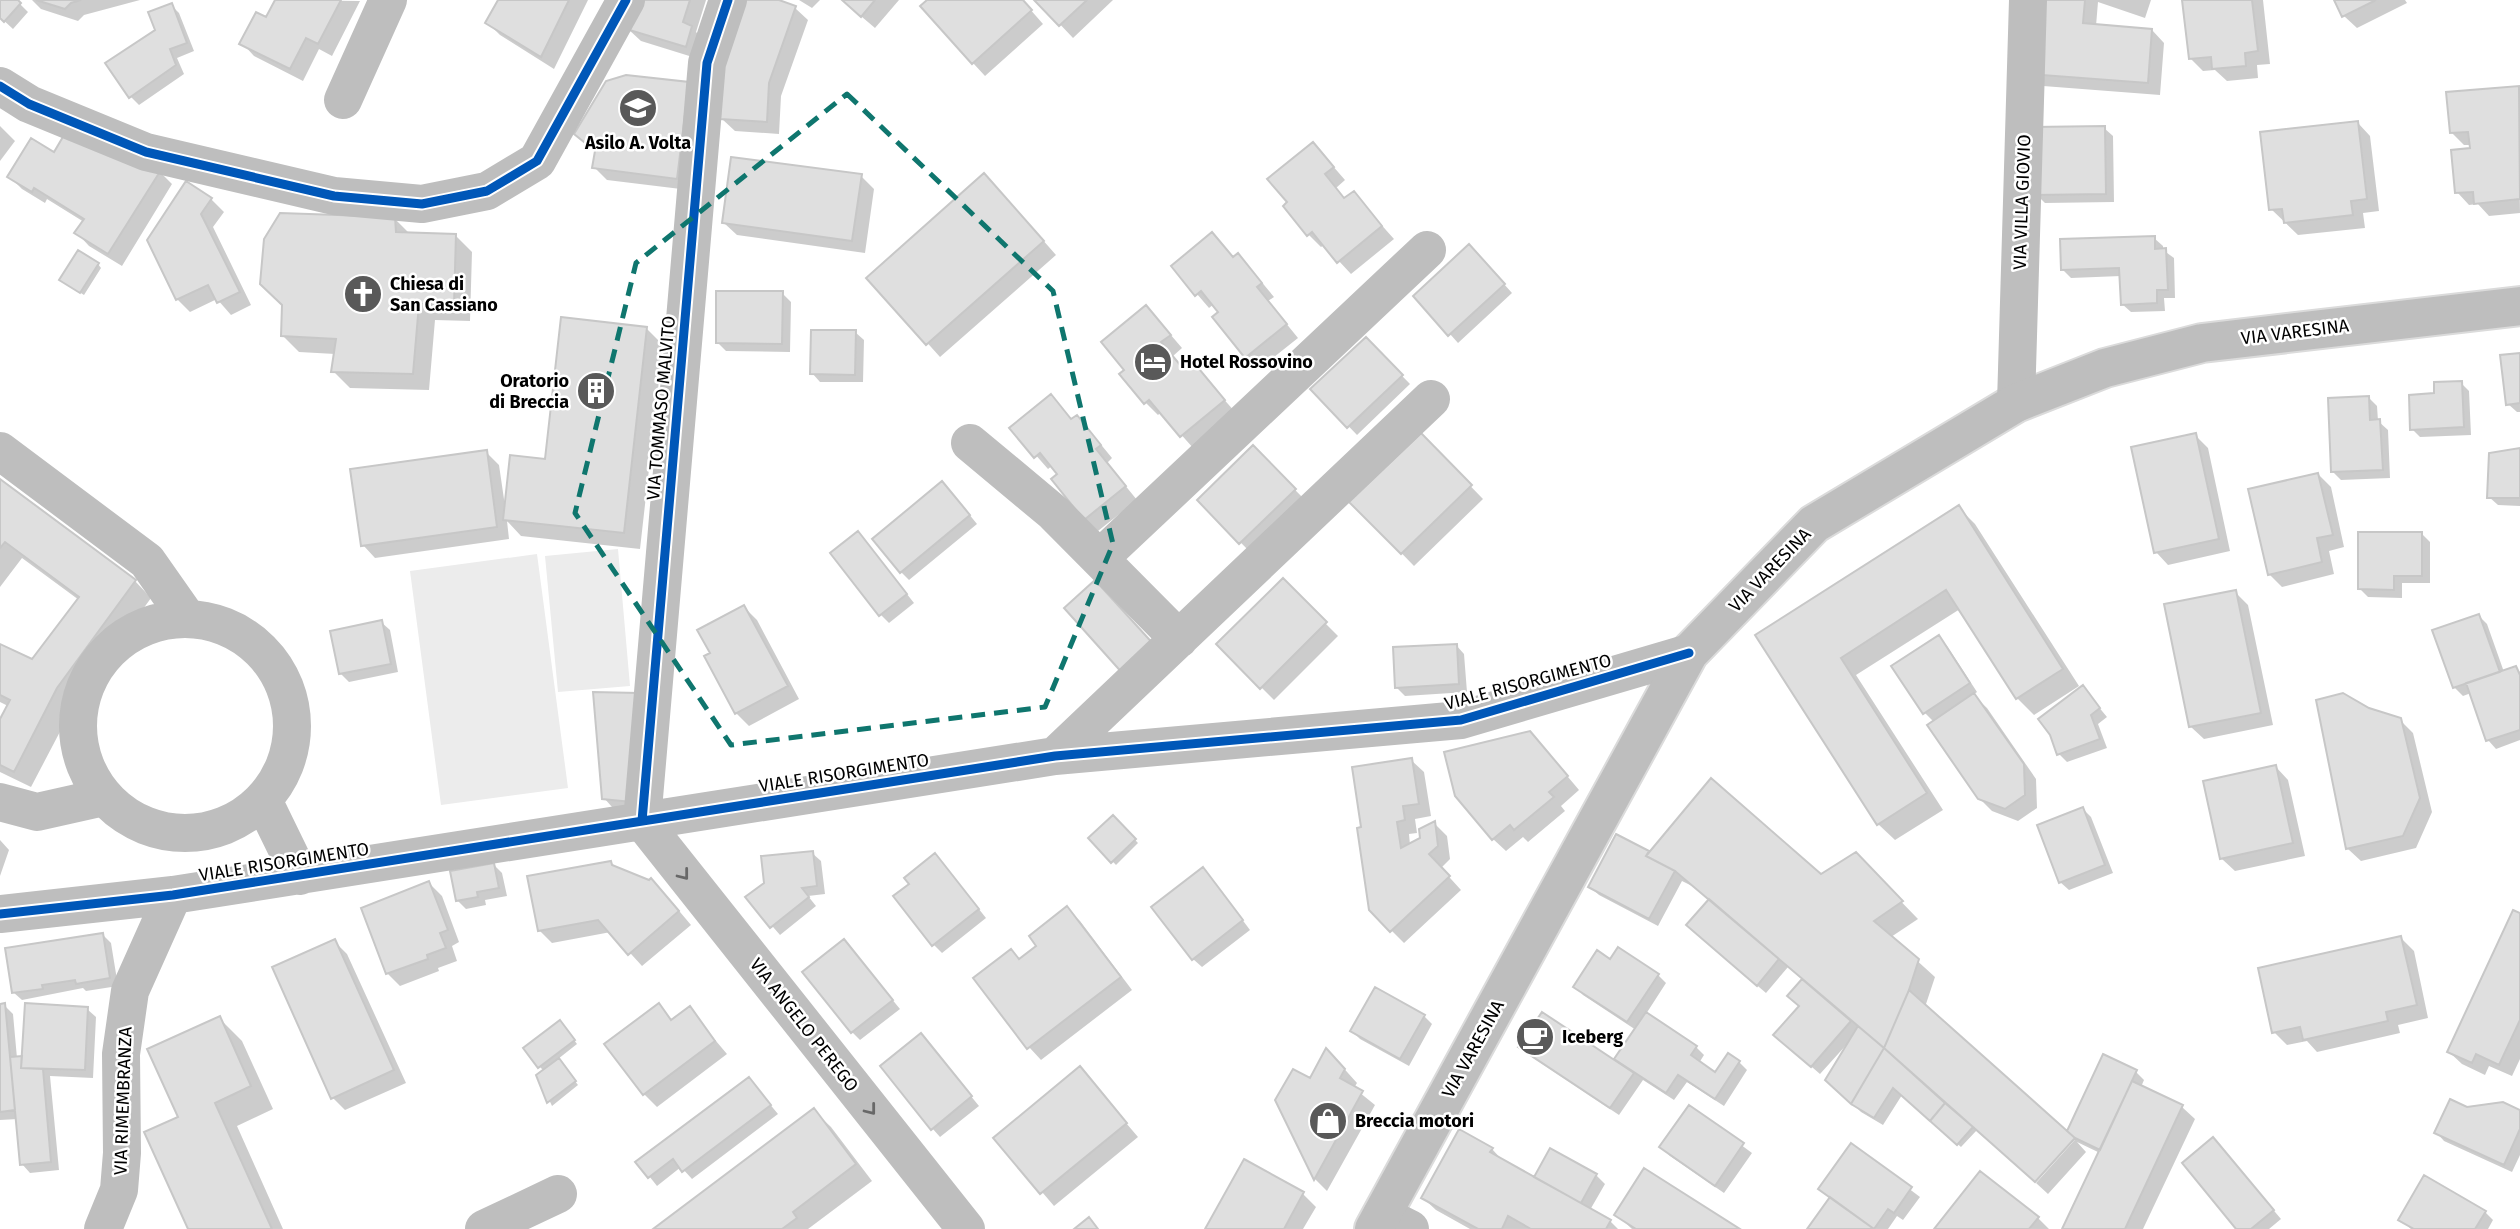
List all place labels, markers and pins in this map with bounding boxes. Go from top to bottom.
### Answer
school or university icon: Asilo A. Volta [617,87,659,129]
place label: Asilo A. Volta [584,132,691,154]
church icon: Chiesa di San Cassiano [342,273,384,315]
place label: Chiesa di San Cassiano [390,273,498,316]
hotel icon: Hotel Rossovino [1132,341,1174,383]
place label: Hotel Rossovino [1180,351,1313,373]
place label: Oratorio di Breccia [489,370,569,413]
building icon: Oratorio di Breccia [575,370,617,412]
cafe icon: Iceberg [1514,1016,1556,1058]
place label: Iceberg [1562,1026,1623,1048]
shop icon: Breccia motori [1307,1100,1349,1142]
place label: Breccia motori [1355,1110,1474,1132]

